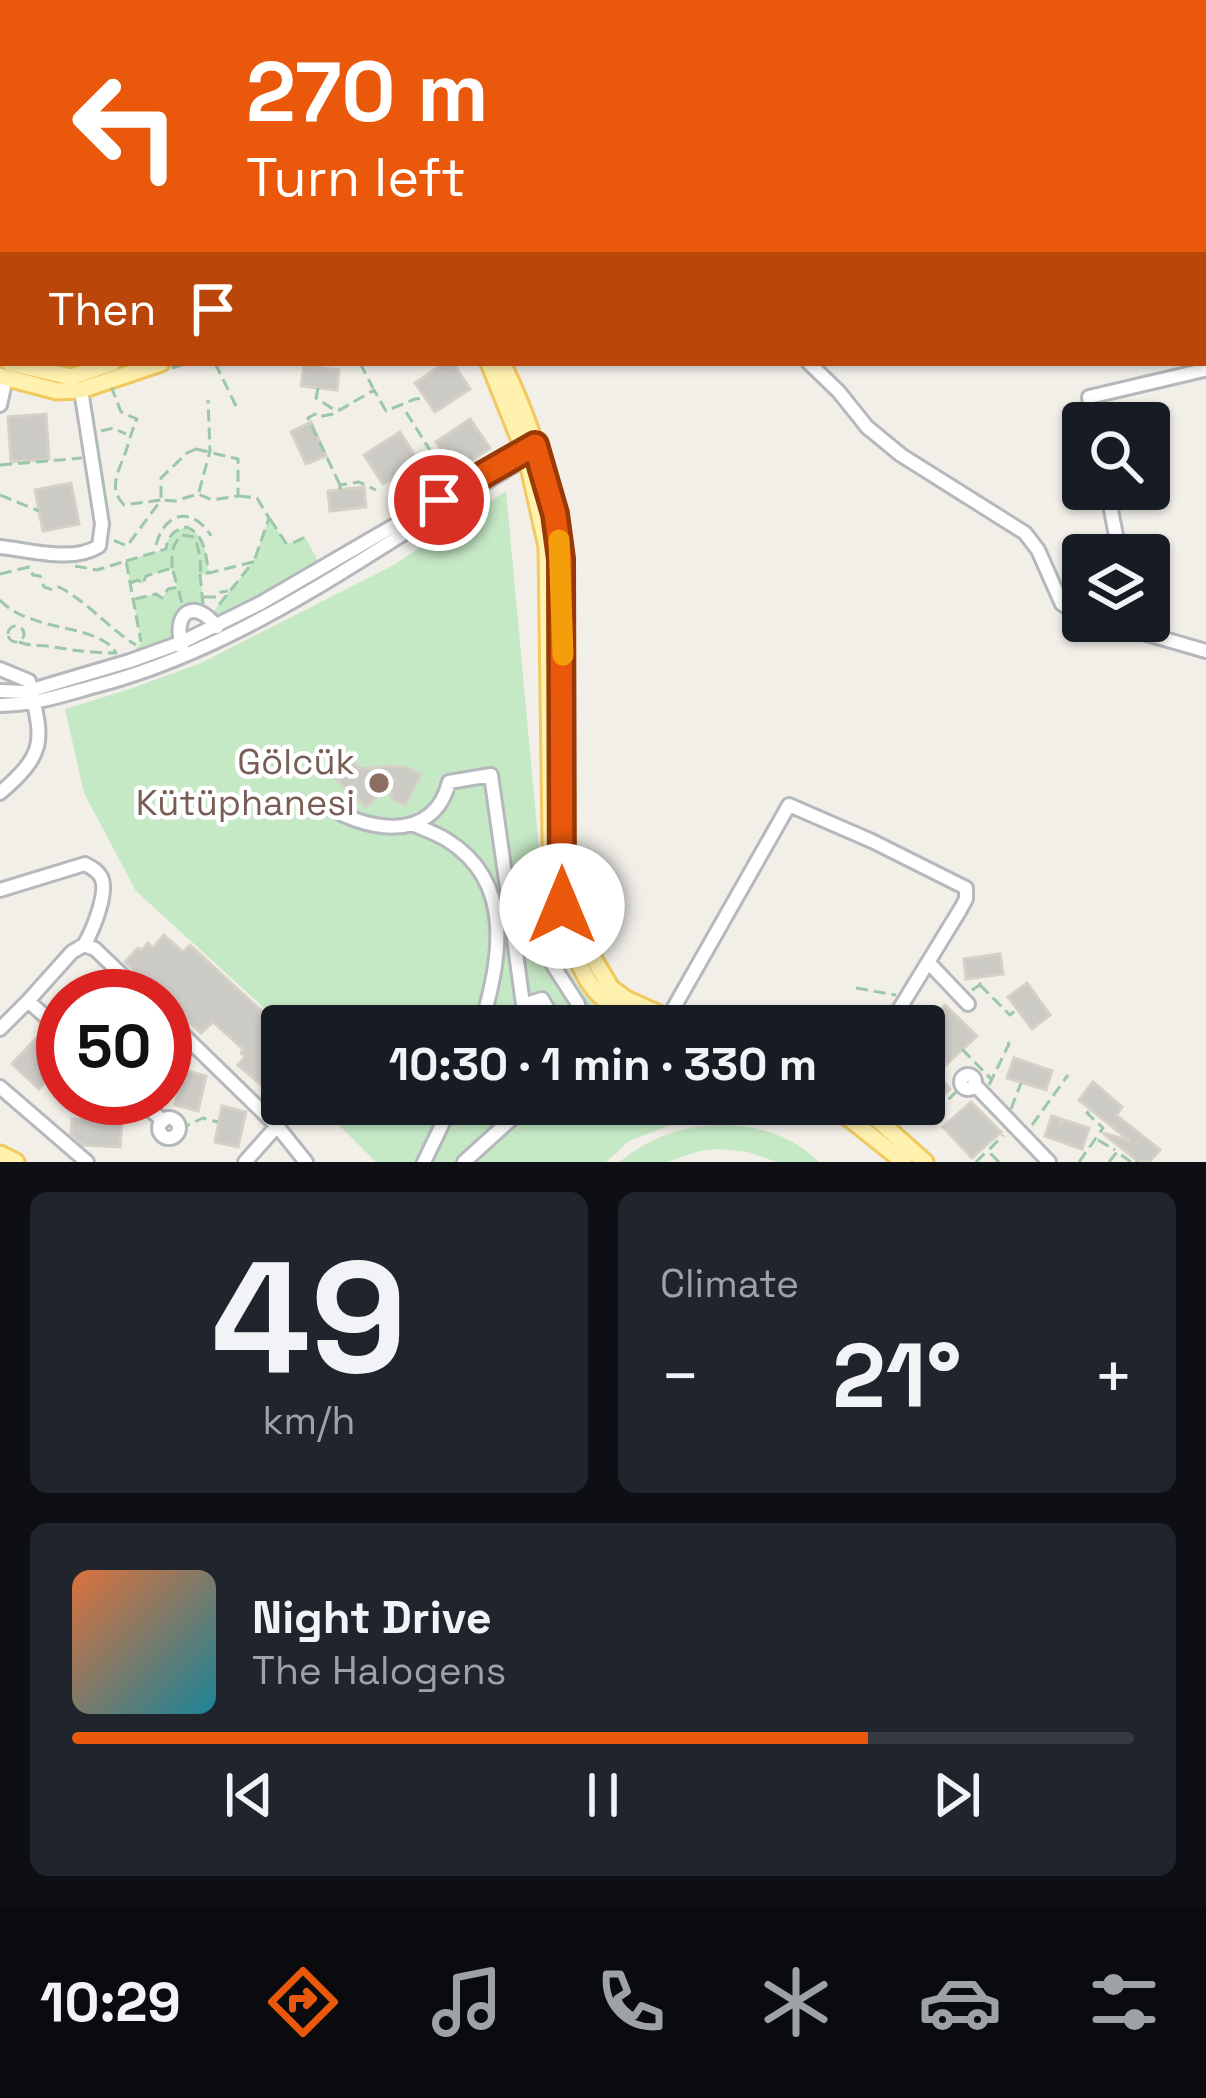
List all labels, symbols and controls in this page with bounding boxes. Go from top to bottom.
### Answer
text: 270 m [246,38,489,146]
icon: left [48,48,204,204]
text: Turn left [246,143,466,212]
icon: arrive [180,276,246,342]
text: Then [48,281,156,338]
map controls [1062,402,1170,642]
button: search [1062,402,1170,510]
pin [388,449,490,551]
icon: arrive [406,467,472,533]
button: layers [1062,534,1170,642]
place label: Gölcük Kütüphanesi [136,739,355,826]
marker: Gölcük Kütüphanesi [366,770,392,796]
position arrow [499,843,625,969]
speed limit sign: 50 [36,969,192,1125]
text: 10:30 · 1 min · 330 m [389,1036,817,1093]
text: 49 [211,1218,407,1418]
text: Climate [660,1259,799,1308]
text: 21° [832,1318,962,1433]
text: − [660,1334,701,1418]
text: + [1093,1334,1134,1418]
text: km/h [263,1396,355,1445]
text: Night Drive [252,1589,492,1646]
text: The Halogens [252,1646,506,1695]
icon: previous [216,1762,282,1828]
icon: pause [570,1762,636,1828]
icon: next [924,1762,990,1828]
icon: directions [261,1960,345,2044]
icon: music [425,1960,509,2044]
icon: phone [589,1960,673,2044]
icon: climate [754,1960,838,2044]
icon: car [918,1960,1002,2044]
icon: filters [1082,1960,1166,2044]
text: 10:29 [40,1968,181,2037]

